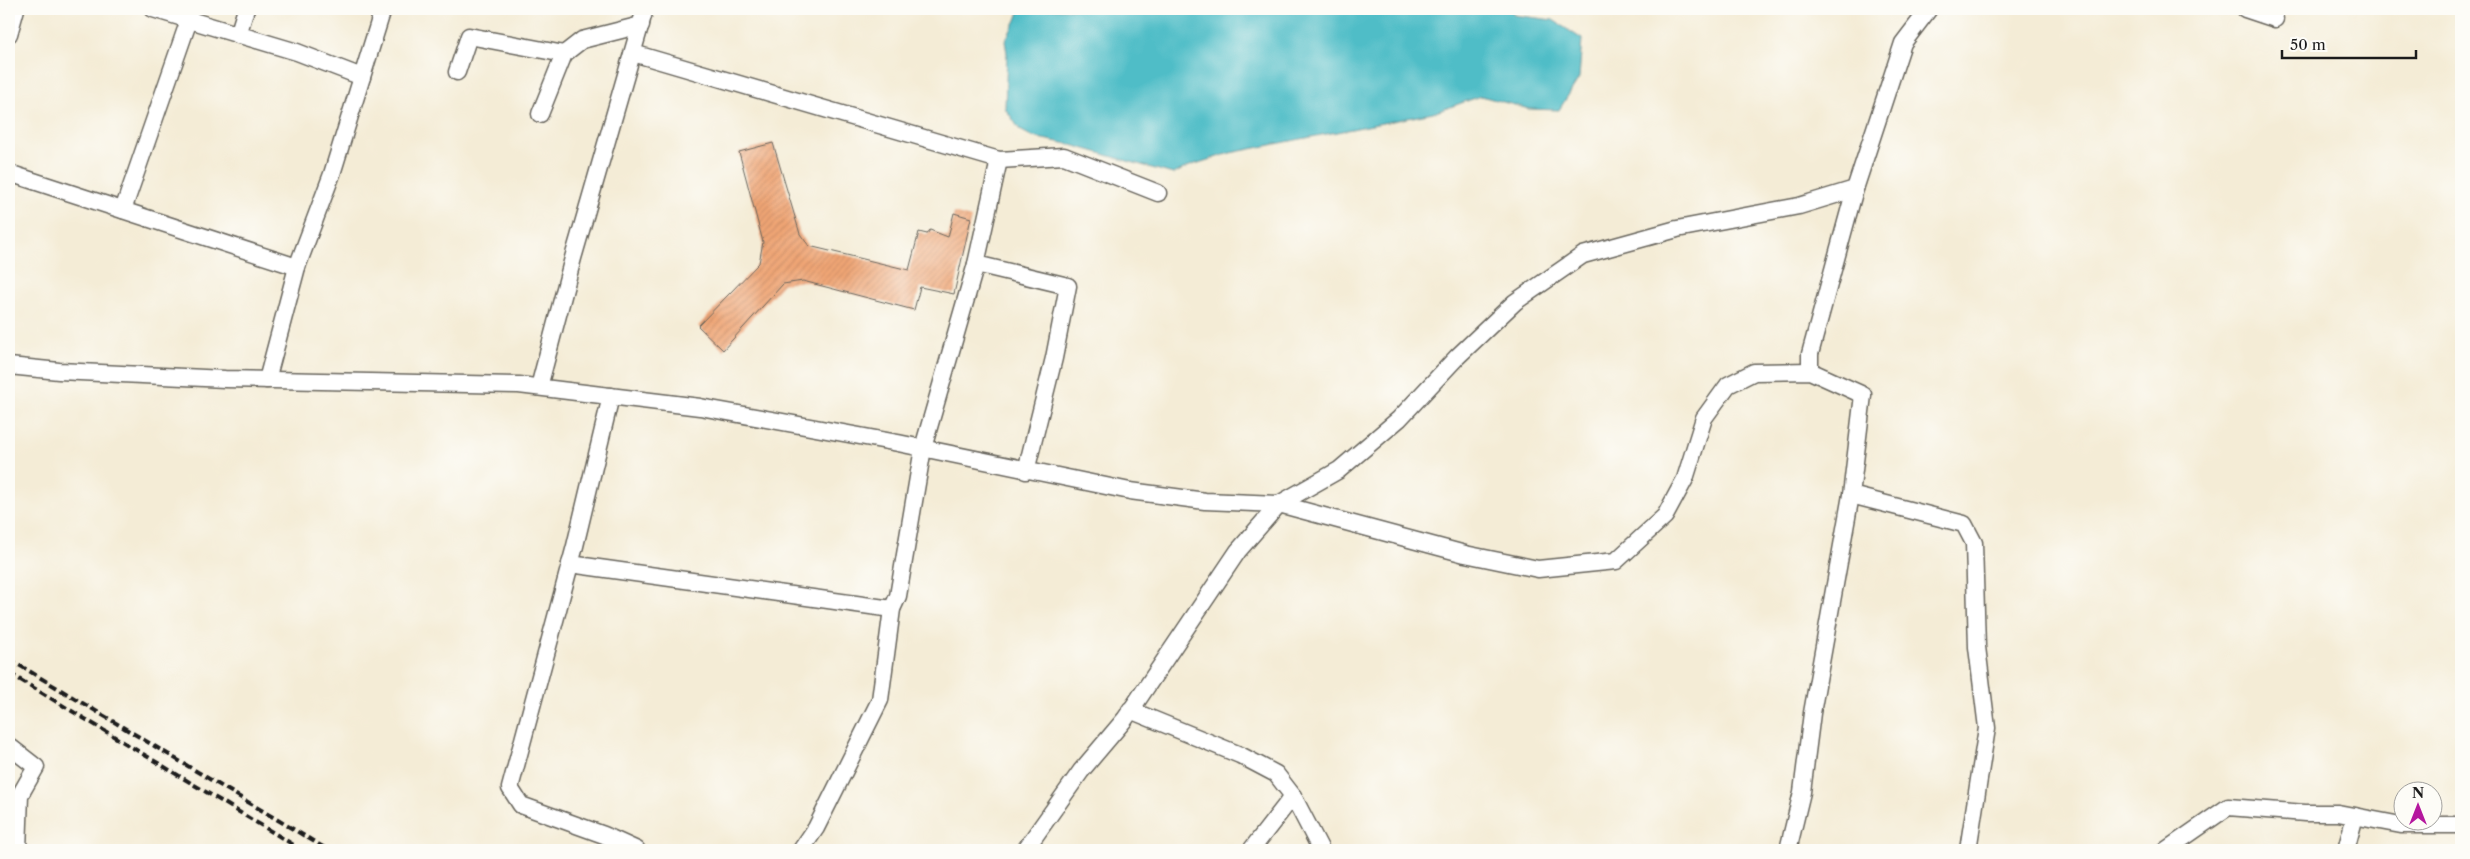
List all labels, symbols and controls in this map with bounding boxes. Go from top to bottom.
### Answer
scale bar [2282,28,2416,60]
text: 50 m [2290,35,2326,54]
north arrow [2392,782,2442,832]
text: N [2412,784,2424,802]

